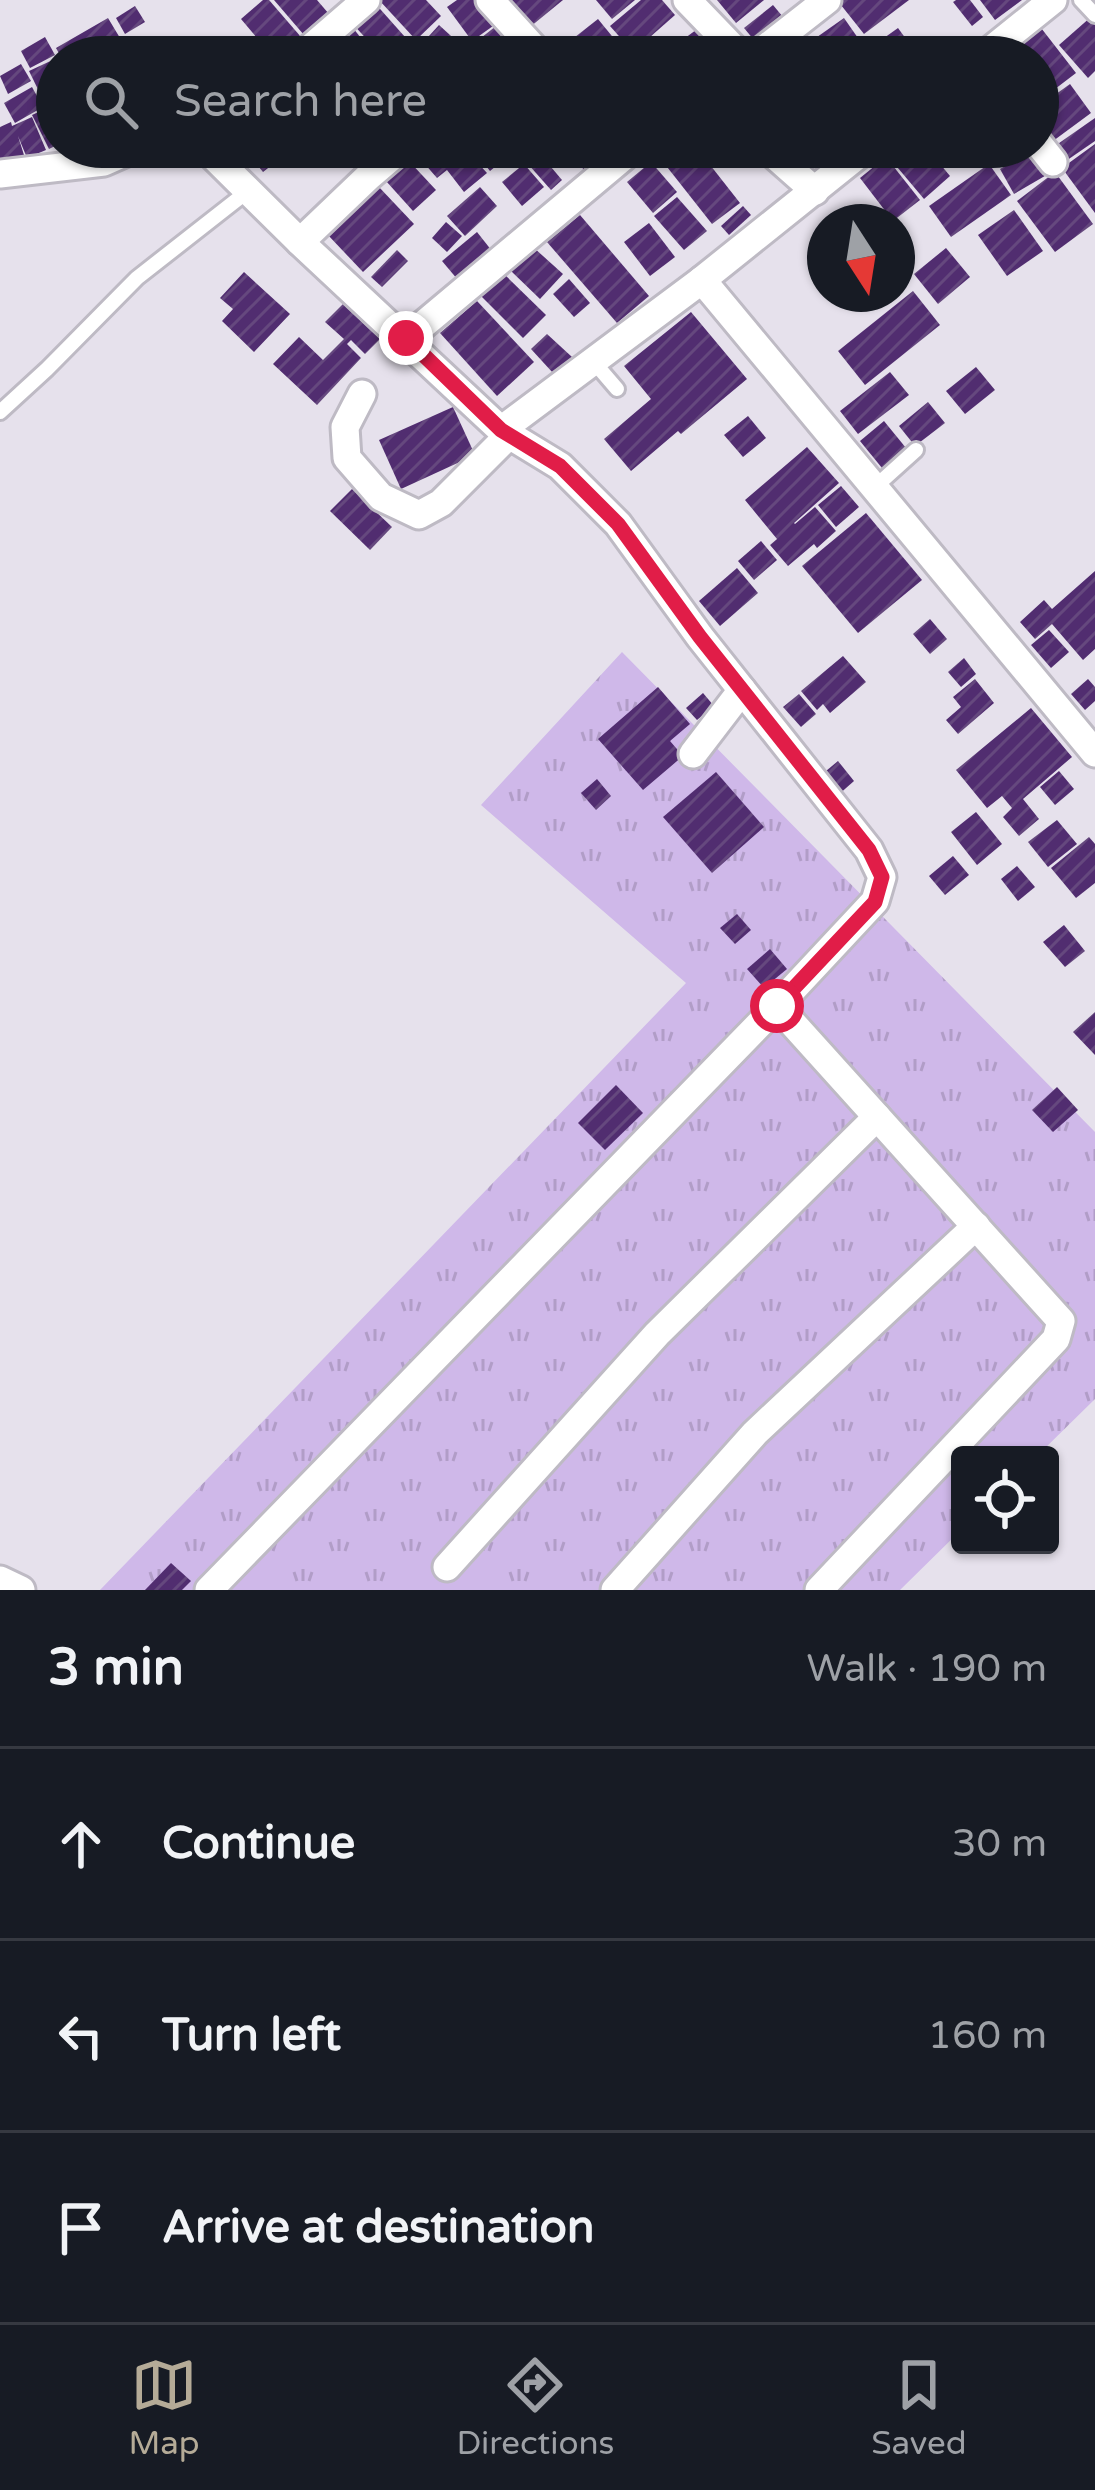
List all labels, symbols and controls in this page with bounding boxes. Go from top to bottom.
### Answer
search box [36,36,1059,168]
icon: search [78,69,144,135]
text: Search here [174,75,427,129]
north arrow [807,204,915,312]
route end [379,311,433,365]
route start [750,979,804,1033]
map controls [951,1446,1059,1554]
button: locate [951,1446,1059,1554]
text: 3 min [48,1637,184,1699]
text: Walk · 190 m [806,1645,1047,1692]
icon: ahead [48,1811,114,1877]
text: Continue [162,1817,355,1871]
text: 30 m [952,1820,1047,1867]
icon: left [48,2003,114,2069]
text: Turn left [162,2009,341,2063]
text: 160 m [928,2012,1047,2059]
icon: arrive [48,2195,114,2261]
text: Arrive at destination [162,2201,594,2255]
tab: Map [128,2352,200,2463]
tab: Directions [456,2352,614,2463]
tab: Saved [871,2352,967,2463]

